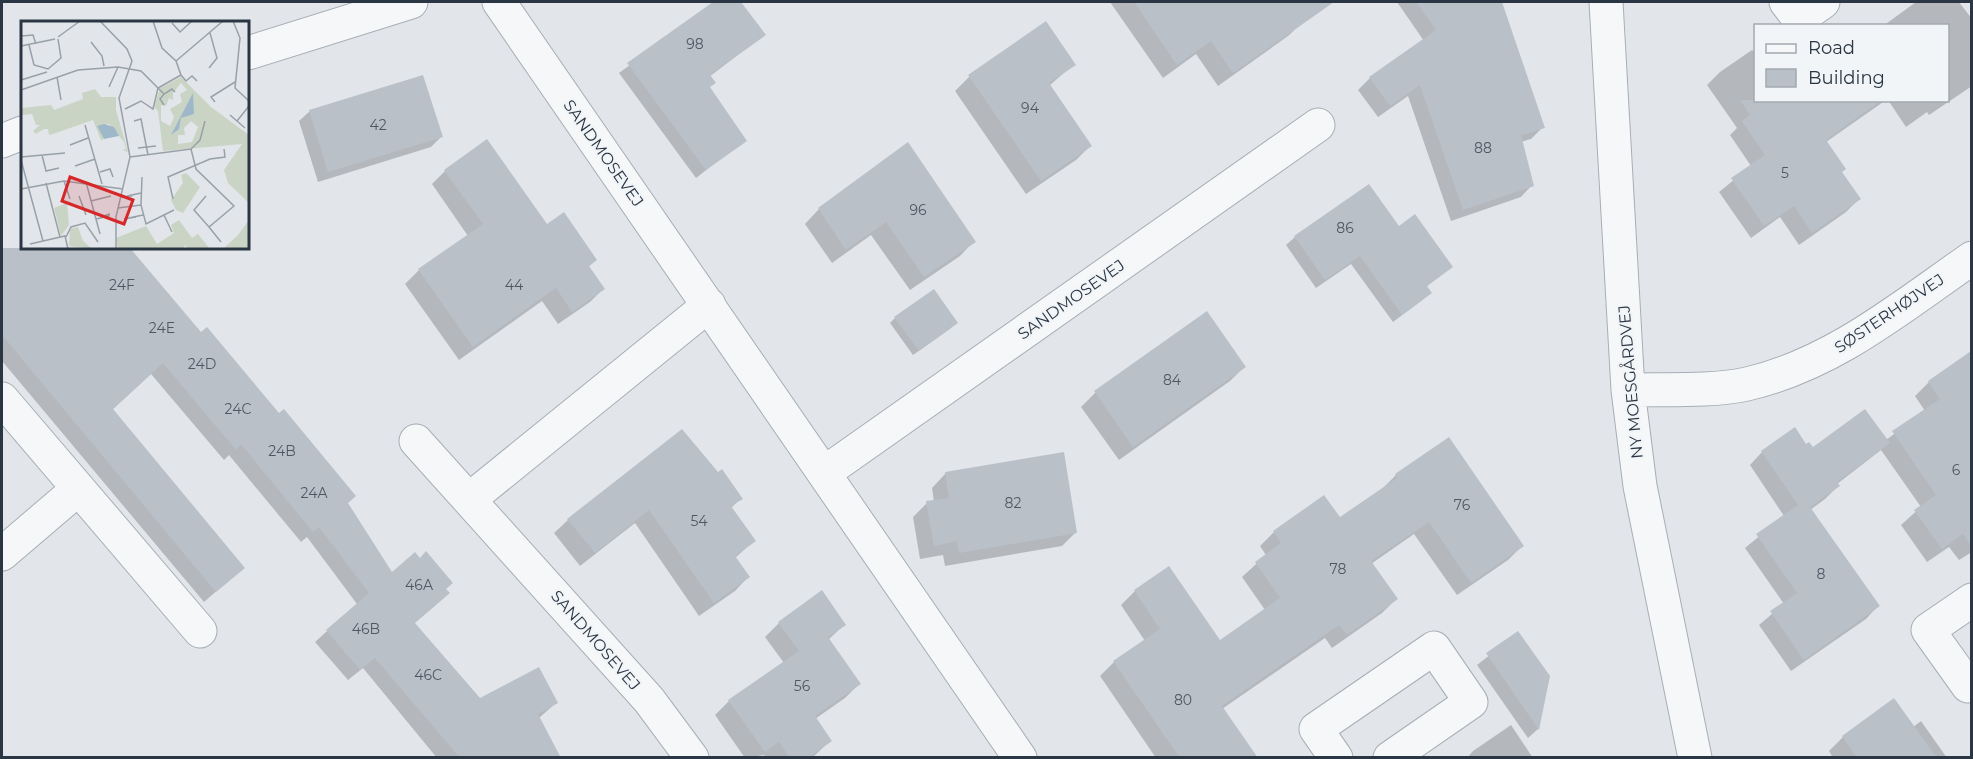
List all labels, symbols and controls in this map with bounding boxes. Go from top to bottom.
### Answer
inset map [21,21,249,249]
legend [1754,24,1949,102]
house number: 98 [686,35,704,53]
text: Road [1808,37,1855,59]
text: Building [1808,67,1885,89]
street label: SANDMOSEVEJ [560,96,648,210]
house number: 94 [1021,99,1040,117]
house number: 42 [369,116,387,134]
house number: 88 [1474,139,1492,157]
house number: 5 [1781,164,1789,182]
house number: 96 [909,201,927,219]
house number: 86 [1336,219,1354,237]
street label: SANDMOSEVEJ [1014,255,1128,343]
street label: SØSTERHØJVEJ [1831,270,1948,357]
house number: 24F [109,276,135,294]
house number: 44 [505,276,524,294]
street label: NY MOESGÅRDVEJ [1613,304,1647,460]
house number: 24E [149,319,175,337]
house number: 24D [188,355,216,373]
house number: 84 [1163,371,1182,389]
house number: 24C [225,400,252,418]
house number: 24B [268,442,296,460]
house number: 6 [1952,461,1961,479]
house number: 24A [301,484,328,502]
house number: 82 [1005,494,1021,512]
house number: 76 [1454,496,1471,514]
house number: 54 [690,512,708,530]
house number: 78 [1330,560,1347,578]
house number: 8 [1817,565,1826,583]
house number: 46A [405,576,434,594]
street label: SANDMOSEVEJ [547,586,644,694]
house number: 46B [352,620,380,638]
house number: 46C [414,666,442,684]
house number: 56 [794,677,811,695]
house number: 80 [1174,691,1192,709]

